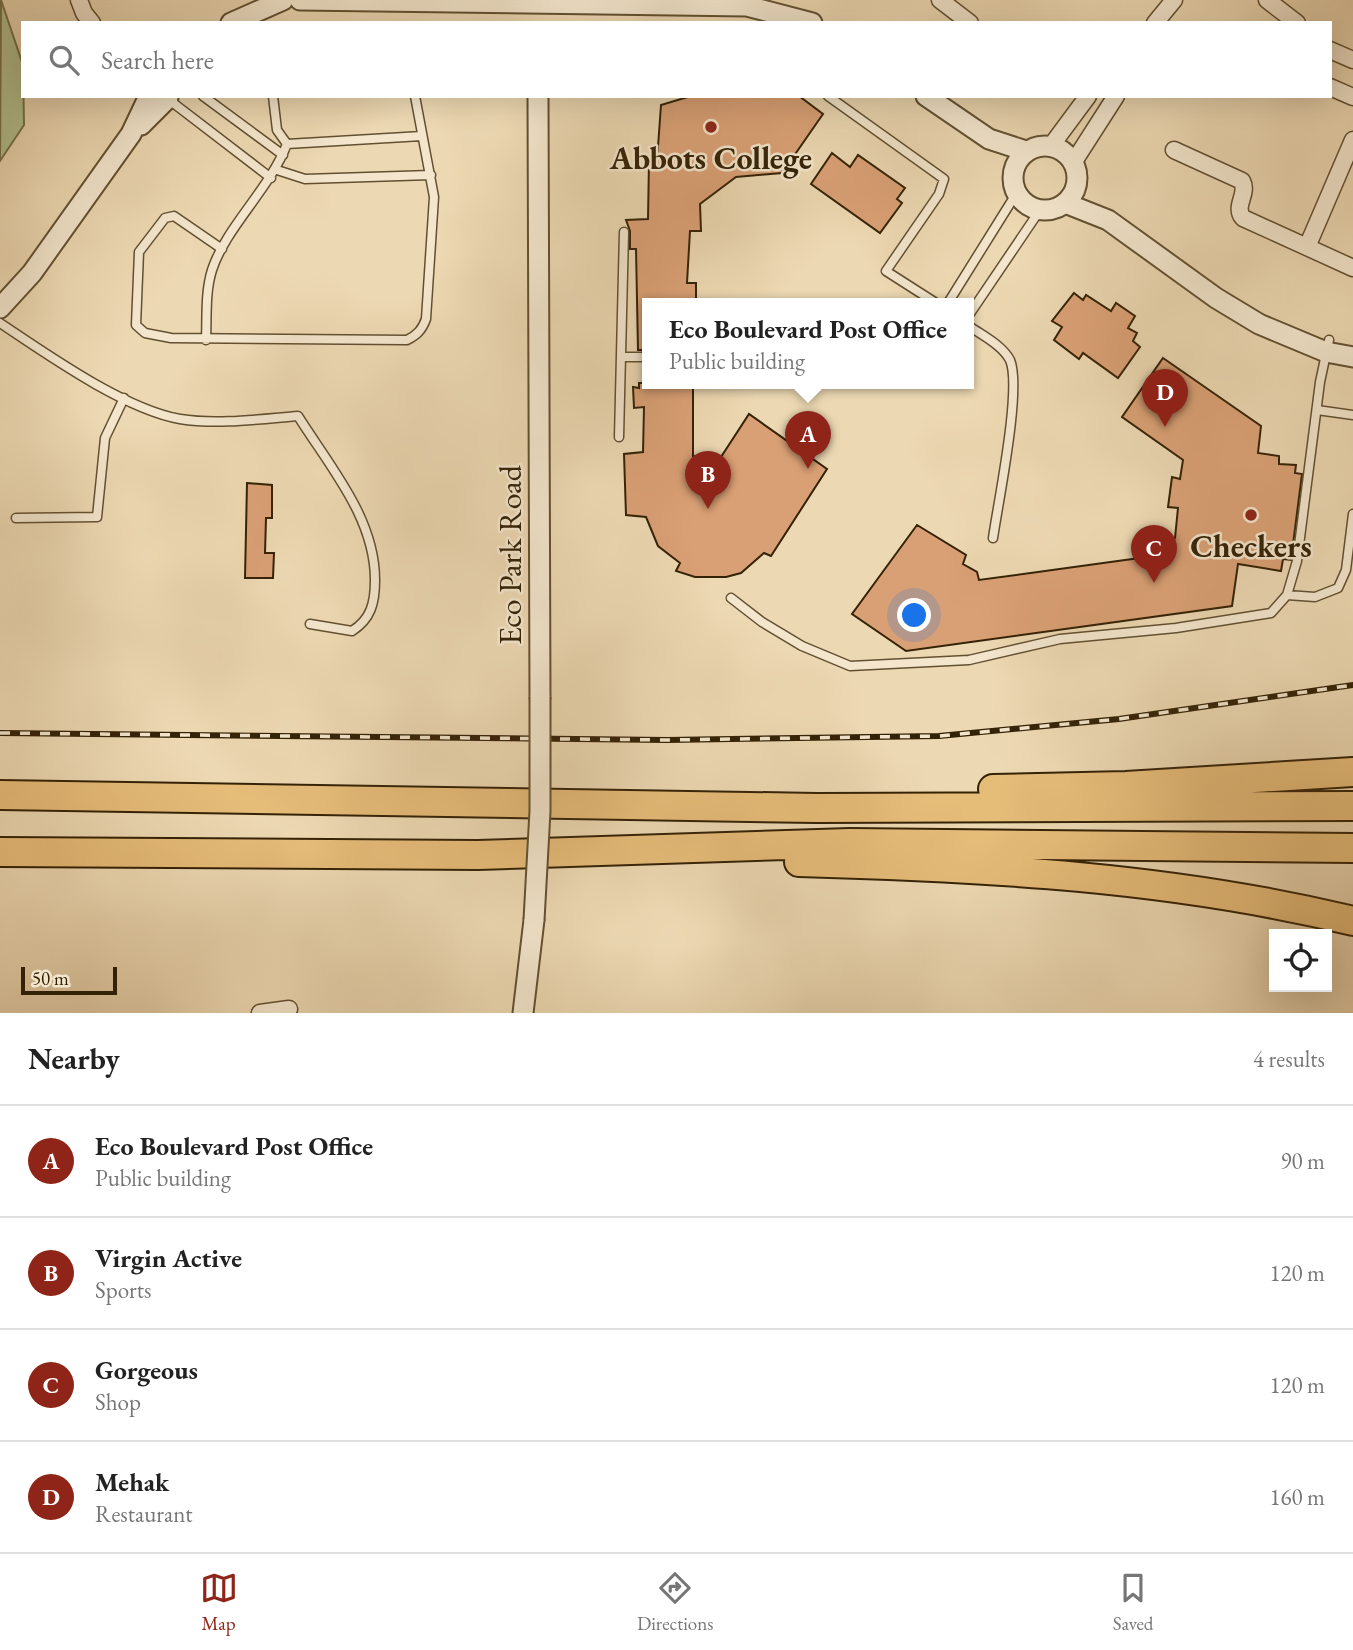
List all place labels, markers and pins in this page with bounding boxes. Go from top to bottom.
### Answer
marker: Abbots College [703,119,719,135]
place label: Abbots College [609,137,812,179]
pin: D [1142,369,1188,427]
pin: A [785,411,831,469]
pin: B [685,451,731,509]
marker: Checkers [1243,507,1259,523]
pin: C [1131,525,1177,583]
place label: Checkers [1190,525,1312,567]

